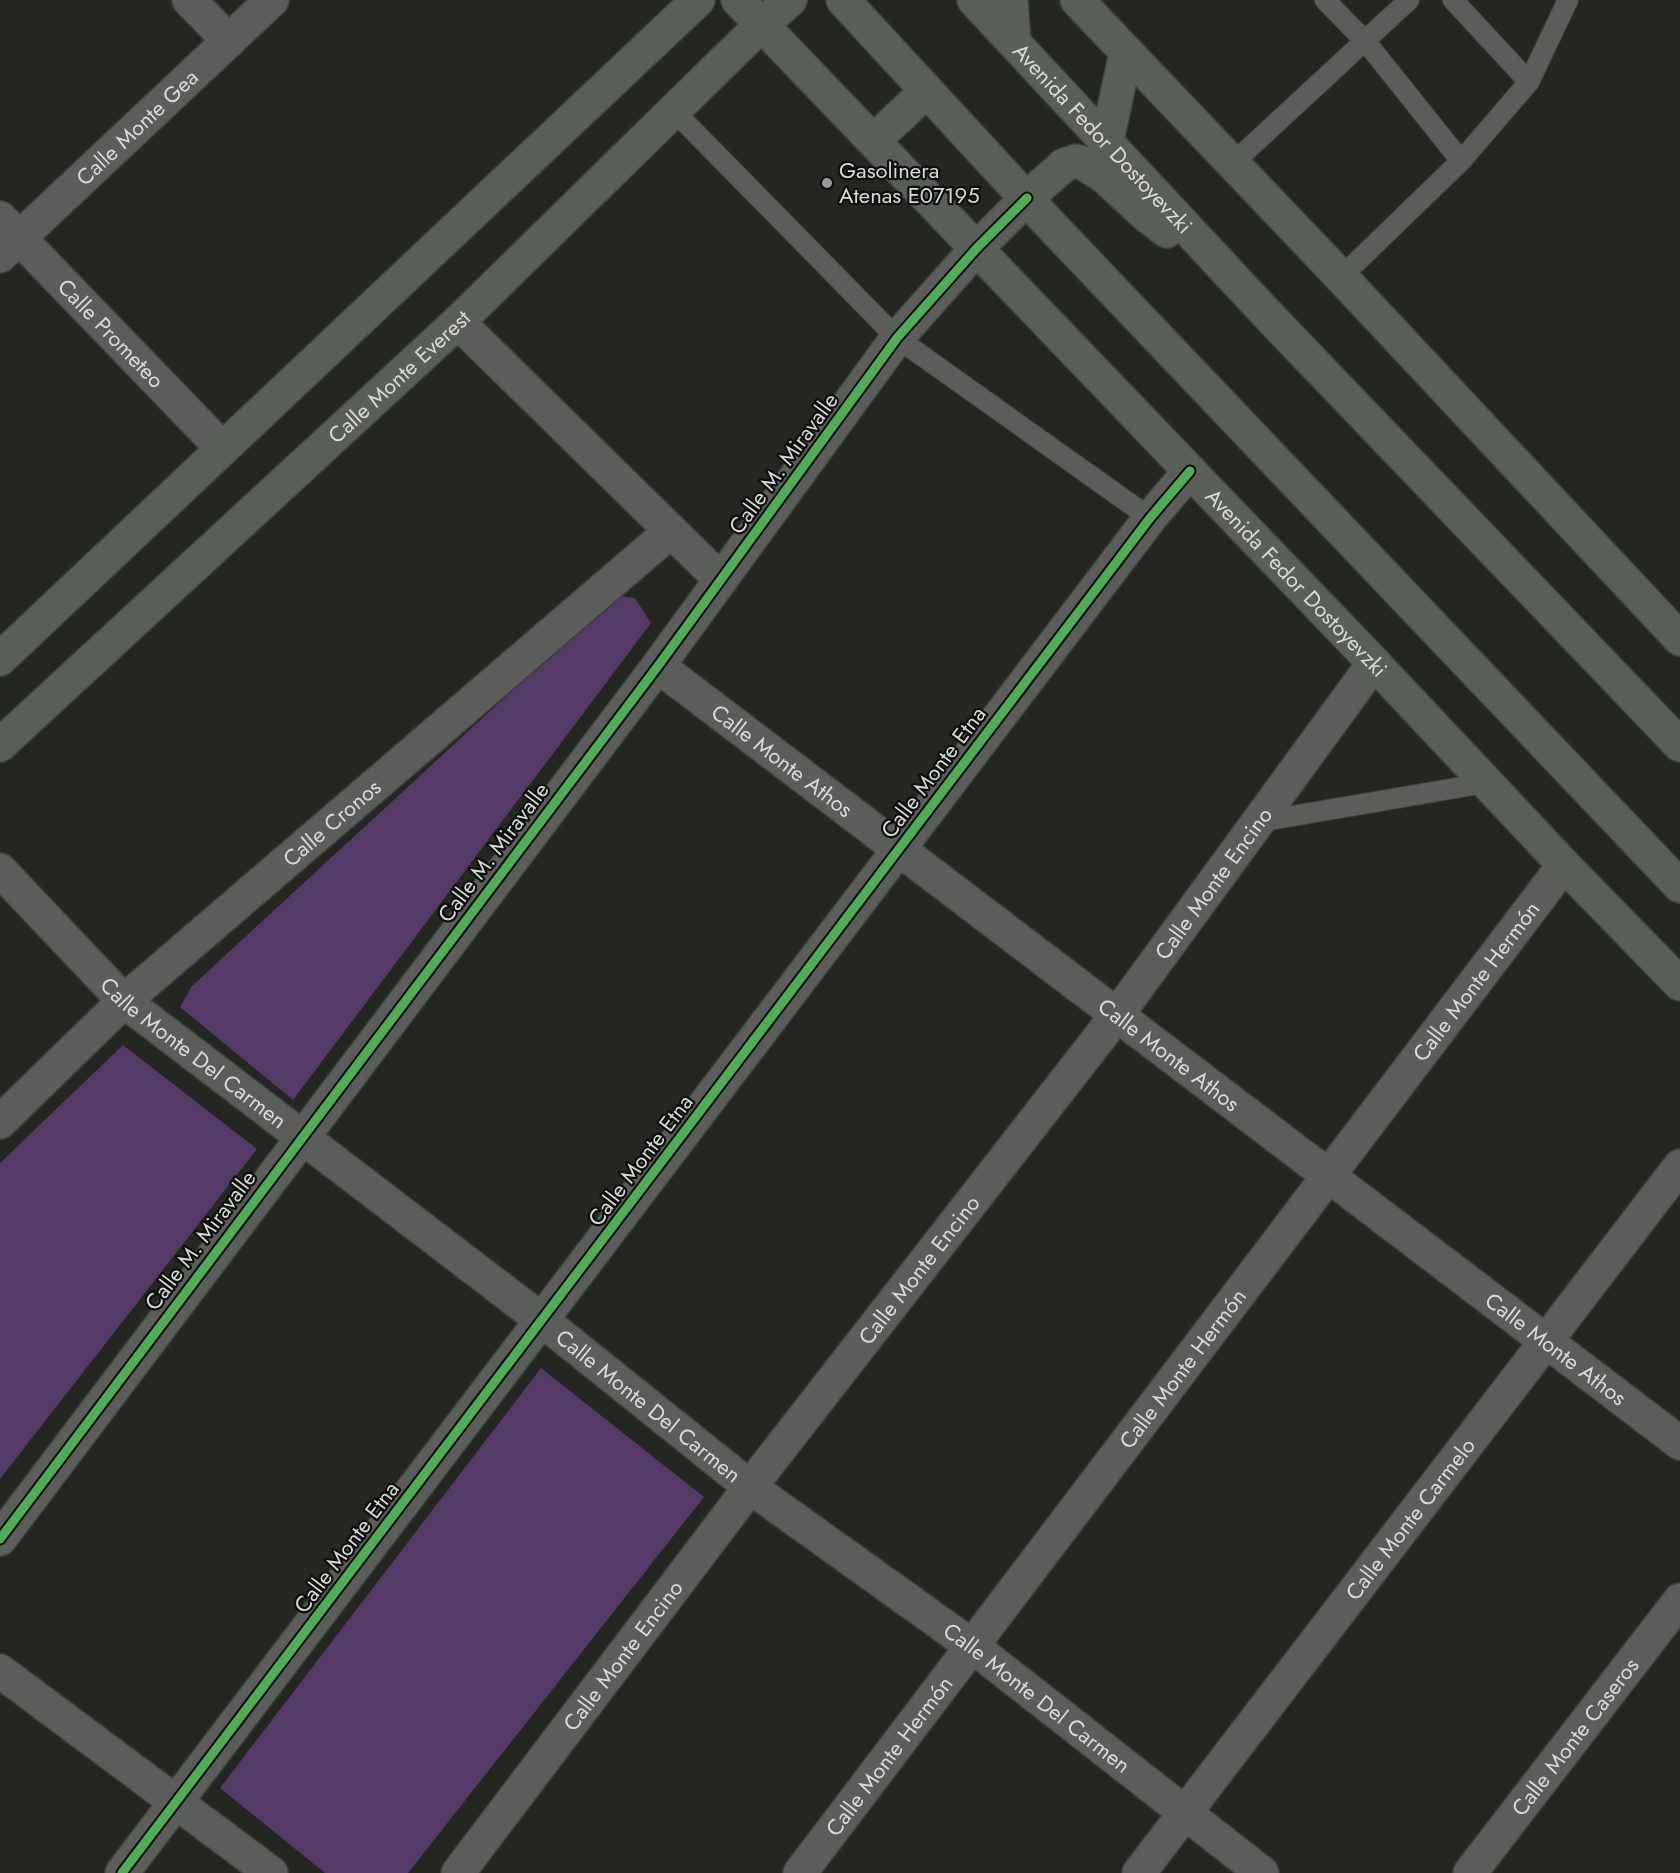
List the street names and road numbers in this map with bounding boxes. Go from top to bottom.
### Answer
street label: Avenida Fedor Dostoyevzki [1006,36,1200,241]
street label: Calle Monte Gea [69,62,205,193]
street label: Calle Prometeo [50,271,172,395]
street label: Calle Monte Everest [320,302,478,451]
street label: Calle M. Miravalle [721,386,845,540]
street label: Avenida Fedor Dostoyevzki [1198,481,1395,684]
street label: Calle Monte Athos [705,696,860,825]
street label: Calle Monte Etna [873,699,993,845]
street label: Calle Cronos [275,771,388,874]
street label: Calle M. Miravalle [430,775,556,929]
street label: Calle Monte Encino [1147,800,1280,966]
street label: Calle Monte Hermón [1405,894,1547,1068]
street label: Calle Monte Del Carmen [93,970,294,1136]
street label: Calle Monte Athos [1091,990,1247,1119]
street label: Calle Monte Etna [580,1087,700,1233]
street label: Calle M. Miravalle [137,1163,263,1317]
street label: Calle Monte Encino [850,1188,987,1352]
street label: Calle Monte Hermón [1111,1282,1254,1455]
street label: Calle Monte Athos [1478,1284,1634,1413]
street label: Calle Monte Del Carmen [549,1321,748,1490]
street label: Calle Monte Carmelo [1337,1431,1483,1607]
street label: Calle Monte Etna [286,1474,406,1620]
street label: Calle Monte Encino [555,1573,690,1737]
street label: Calle Monte Del Carmen [937,1614,1138,1781]
street label: Calle Monte Caseros [1504,1651,1646,1823]
street label: Calle Monte Hermón [818,1669,960,1843]

